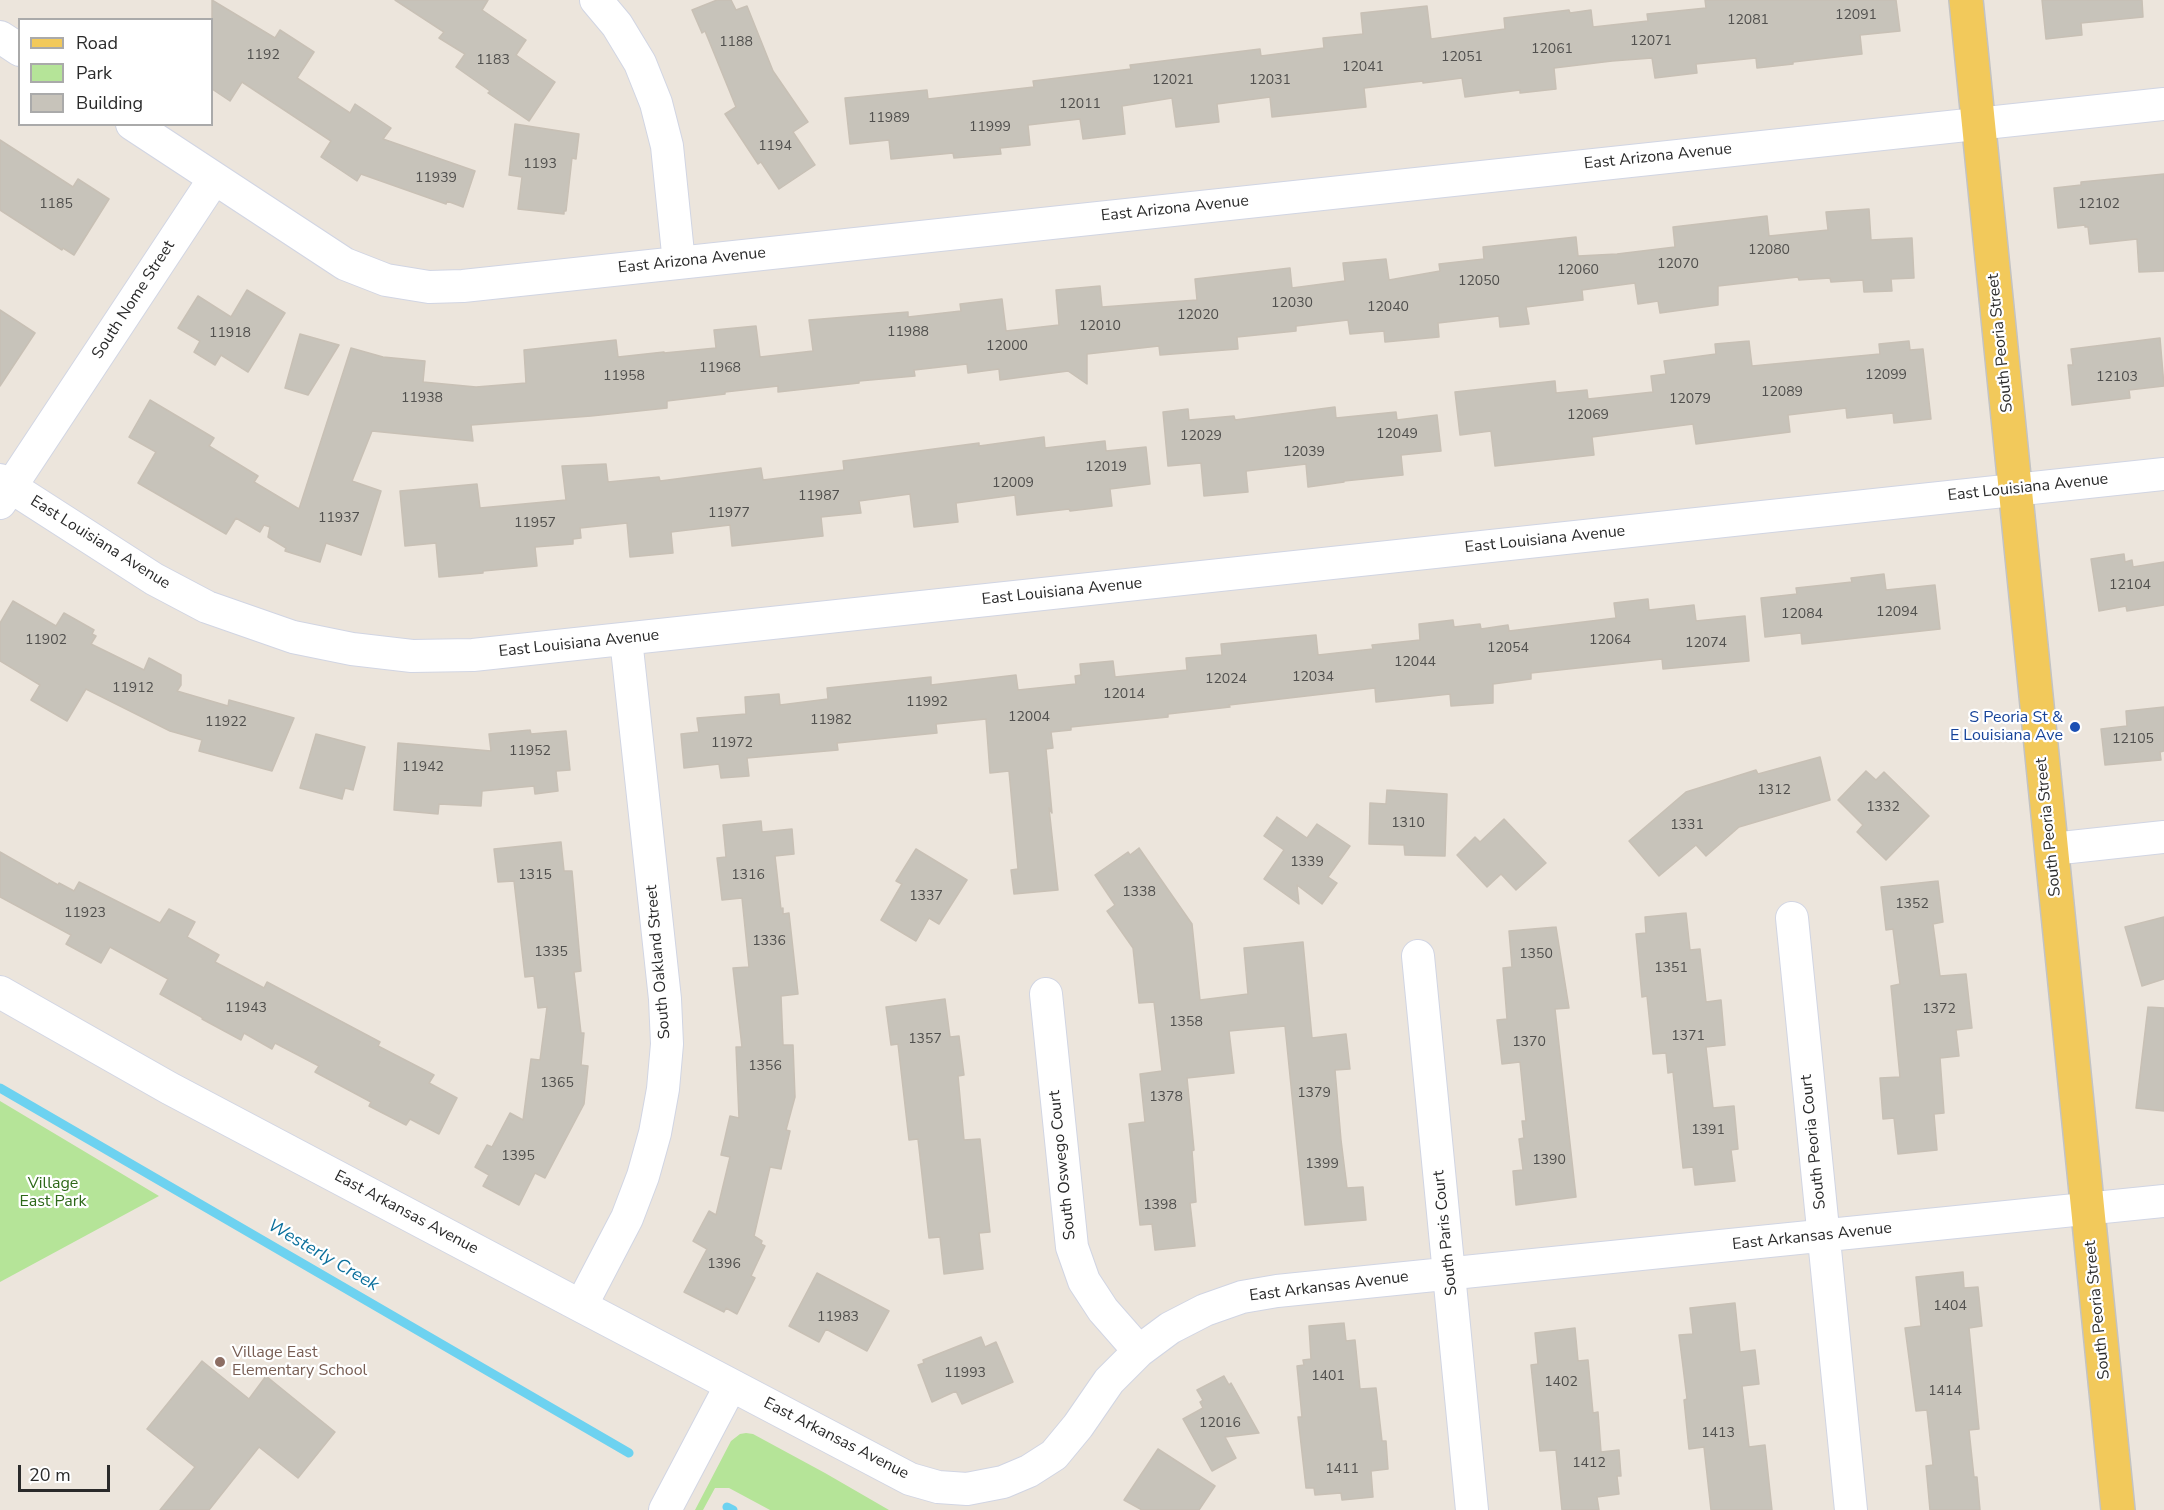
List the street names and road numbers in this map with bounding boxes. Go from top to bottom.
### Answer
street label: East Arizona Avenue [1583,140,1733,174]
street label: East Arizona Avenue [1100,192,1250,226]
street label: South Nome Street [89,237,179,363]
street label: East Arizona Avenue [617,244,767,278]
street label: South Peoria Street [1984,273,2018,413]
street label: East Louisiana Avenue [1947,470,2109,506]
street label: East Louisiana Avenue [27,492,173,594]
street label: East Louisiana Avenue [1464,522,1626,558]
street label: East Louisiana Avenue [981,574,1143,610]
street label: East Louisiana Avenue [498,626,660,662]
street label: South Peoria Street [2032,757,2066,897]
street label: South Oakland Street [643,884,675,1040]
street label: South Peoria Court [1797,1074,1831,1210]
street label: South Oswego Court [1046,1089,1080,1241]
street label: East Arkansas Avenue [331,1167,481,1259]
street label: South Paris Court [1430,1169,1462,1297]
street label: East Arkansas Avenue [1731,1219,1893,1255]
street label: South Peoria Street [2081,1240,2115,1380]
street label: East Arkansas Avenue [1248,1268,1410,1306]
street label: East Arkansas Avenue [760,1394,912,1484]

